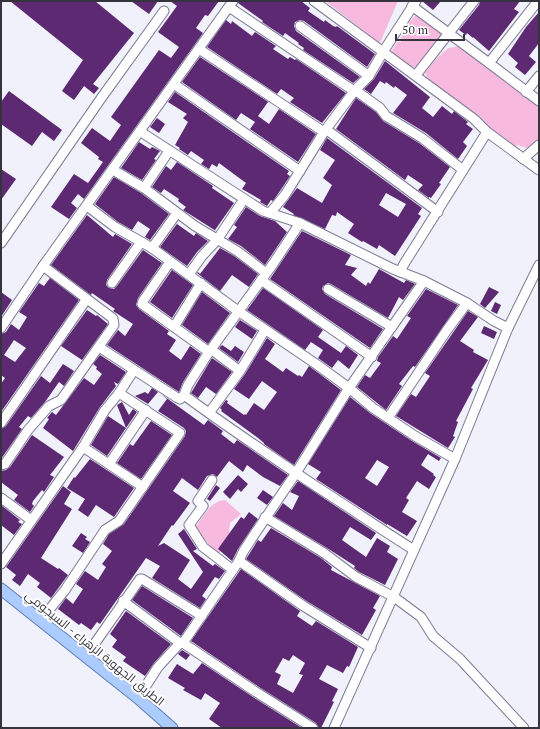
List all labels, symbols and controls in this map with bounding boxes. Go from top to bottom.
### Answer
scale bar [396,16,464,42]
text: 50 m [402,22,429,37]
street label: الطريق الجهوية الزهراء - السيجومي [21,587,168,711]

